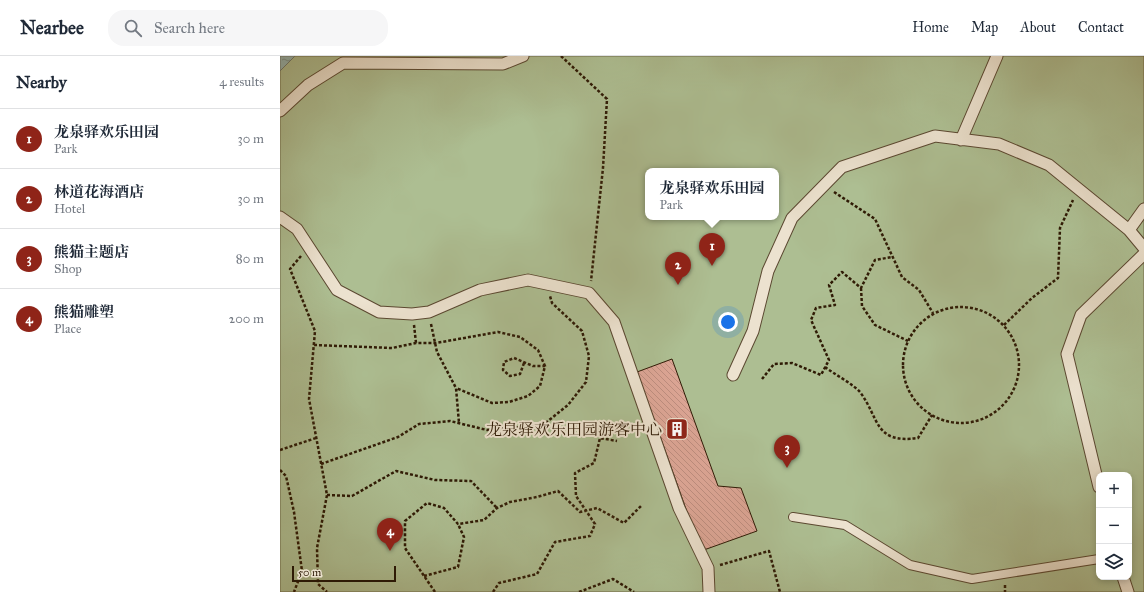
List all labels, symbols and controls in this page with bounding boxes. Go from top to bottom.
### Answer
search box [108,10,388,46]
text: Nearbee [20,16,84,39]
icon: search [122,17,144,39]
text: Search here [154,19,225,37]
text: Home [912,19,949,36]
text: Map [971,19,998,36]
text: About [1020,19,1056,36]
text: Contact [1078,19,1124,36]
text: Nearby [16,72,67,93]
text: 4 results [219,74,264,90]
text: 龙泉驿欢乐田园 [54,123,159,141]
text: 1 [26,131,32,147]
text: 30 m [238,131,264,147]
text: Park [54,141,78,157]
popup [645,168,779,220]
text: 龙泉驿欢乐田园 [659,179,765,197]
text: 林道花海酒店 [54,183,144,201]
text: 2 [26,191,32,207]
text: 30 m [238,191,264,207]
text: Park [659,197,683,213]
text: Hotel [54,201,85,217]
pin: 1 [699,233,725,266]
text: 熊猫主题店 [54,243,129,261]
text: 3 [26,251,32,267]
text: 80 m [236,251,264,267]
pin: 2 [665,252,691,285]
text: Shop [54,261,82,277]
text: 熊猫雕塑 [54,303,114,321]
text: 4 [25,311,33,327]
text: 200 m [229,311,264,327]
your location [718,312,738,332]
text: Place [54,321,81,337]
building icon: 龙泉驿欢乐田园游客中心 [664,416,690,442]
place label: 龙泉驿欢乐田园游客中心 [486,420,662,439]
pin: 3 [774,435,800,468]
map controls [1096,472,1132,580]
button: + [1096,472,1132,508]
button: − [1096,508,1132,544]
pin: 4 [377,518,403,551]
button: layers [1096,544,1132,580]
scale bar [292,564,396,583]
text: 50 m [298,566,321,579]

